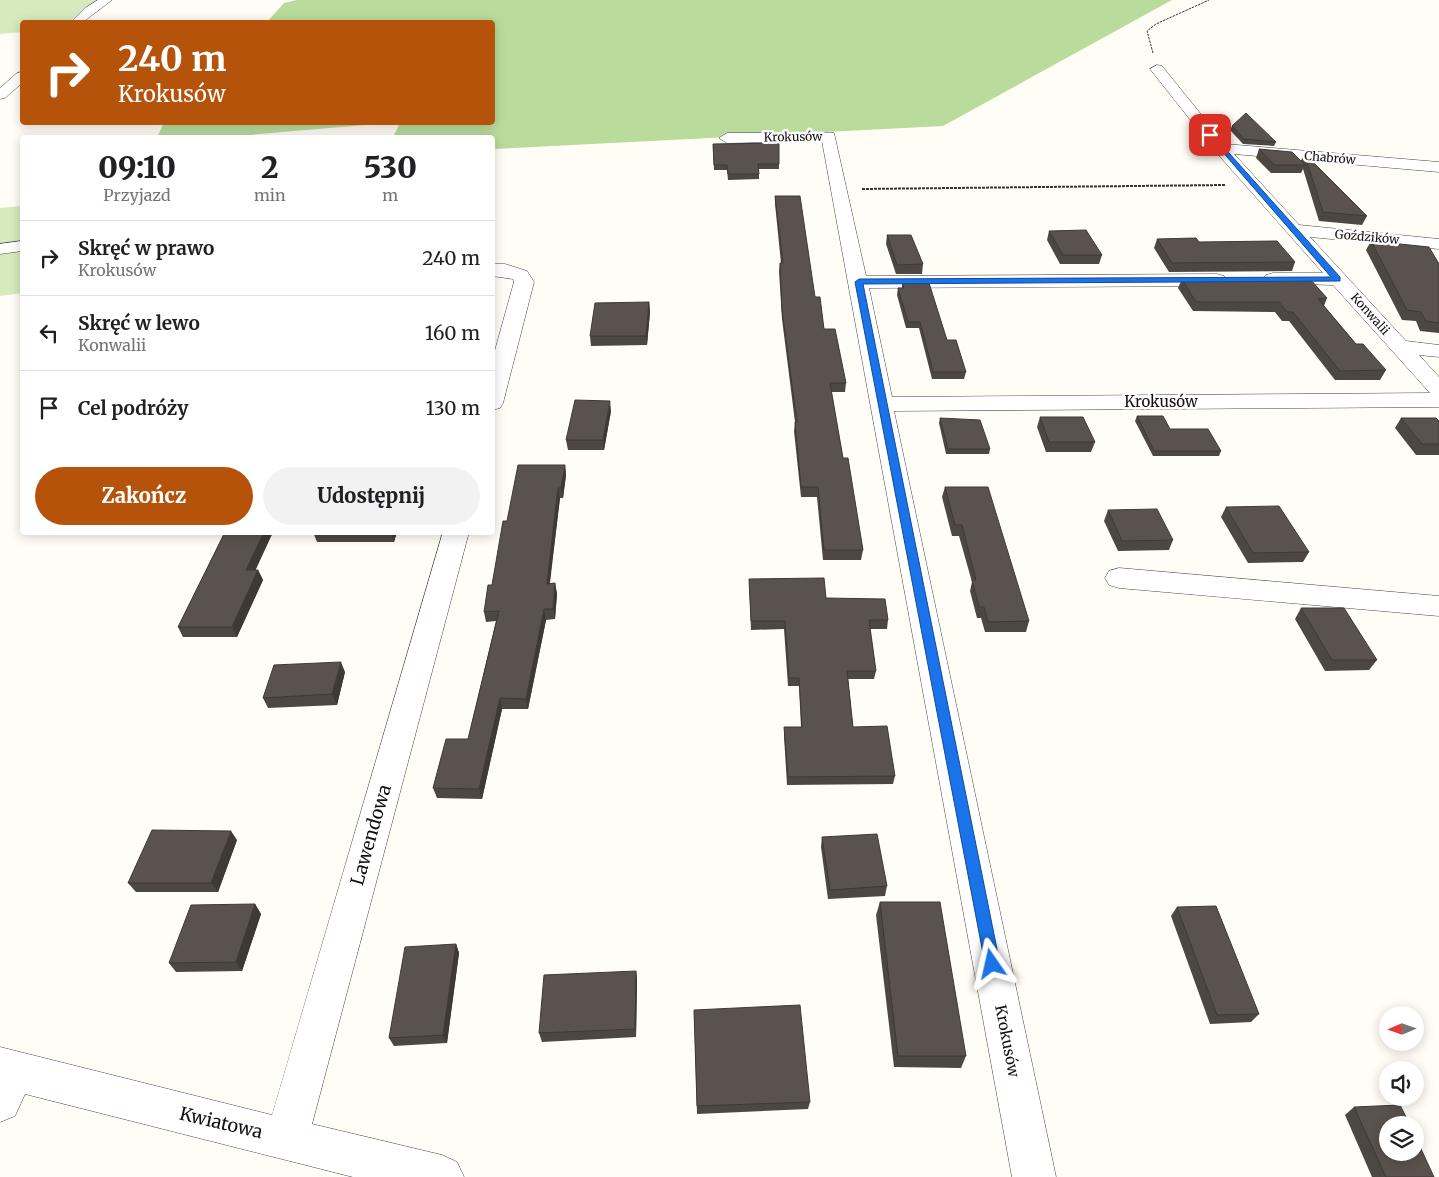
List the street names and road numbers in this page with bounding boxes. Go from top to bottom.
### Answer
street label: Krokusów [764,128,823,145]
street label: Chabrów [1304,148,1357,167]
street label: Goździków [1334,226,1401,247]
street label: Konwalii [1348,290,1393,338]
street label: Krokusów [1124,392,1198,411]
street label: Lawendowa [345,781,396,888]
street label: Krokusów [991,1003,1024,1079]
street label: Kwiatowa [177,1102,265,1143]

